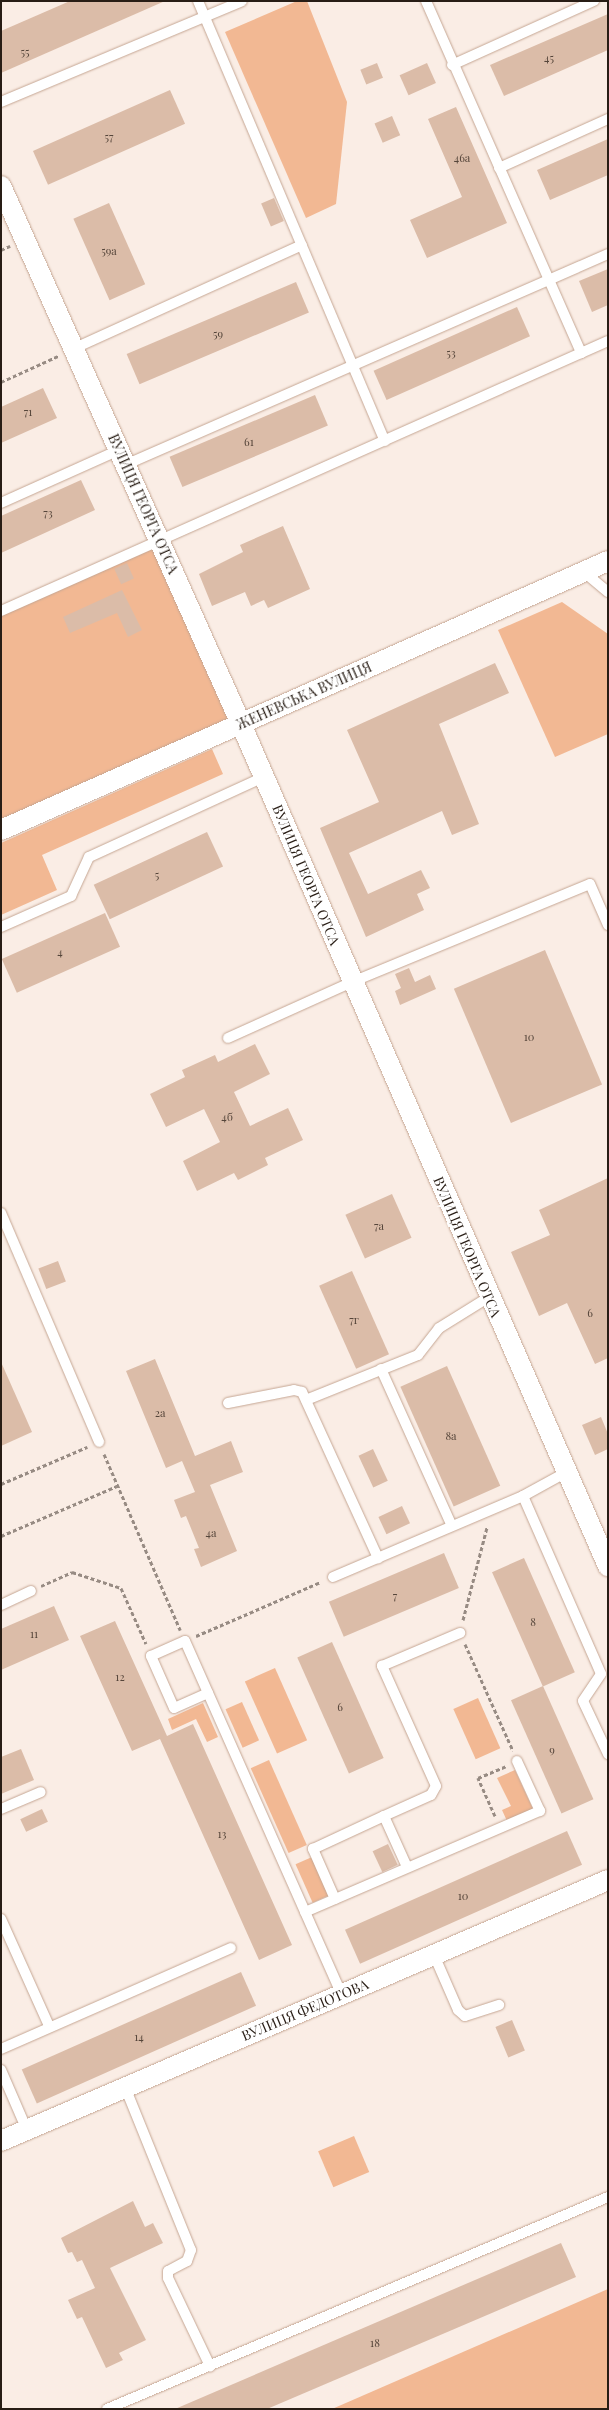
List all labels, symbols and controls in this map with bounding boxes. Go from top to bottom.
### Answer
house number: 55 [20,45,30,59]
house number: 45 [544,51,554,65]
house number: 57 [104,130,114,144]
house number: 46а [454,151,470,165]
house number: 59а [101,244,117,258]
house number: 59 [213,327,223,341]
house number: 53 [446,346,456,360]
house number: 71 [24,405,32,419]
street label: ВУЛИЦЯ ГЕОРГА ОТСА [105,431,181,577]
house number: 61 [244,435,254,449]
house number: 73 [43,506,53,520]
street label: ЖЕНЕВСЬКА ВУЛИЦЯ [234,659,374,733]
street label: ВУЛИЦЯ ГЕОРГА ОТСА [269,802,343,948]
house number: 5 [155,868,159,882]
house number: 4 [57,945,63,959]
house number: 10 [524,1030,534,1044]
house number: 4б [221,1110,233,1124]
street label: ВУЛИЦЯ ГЕОРГА ОТСА [430,1174,504,1320]
house number: 7а [374,1219,384,1233]
house number: 6 [587,1306,593,1320]
house number: 7г [349,1313,359,1327]
house number: 2а [155,1406,165,1420]
house number: 8а [445,1429,457,1443]
house number: 4а [206,1526,216,1540]
house number: 7 [393,1589,397,1603]
house number: 8 [530,1615,536,1629]
house number: 11 [30,1627,38,1641]
house number: 12 [115,1670,125,1684]
house number: 6 [337,1700,343,1714]
house number: 9 [549,1743,555,1757]
house number: 13 [218,1827,226,1841]
house number: 10 [458,1889,468,1903]
street label: ВУЛИЦЯ ФЕДОТОВА [239,1976,371,2044]
house number: 14 [134,2030,144,2044]
house number: 18 [370,2336,380,2350]

